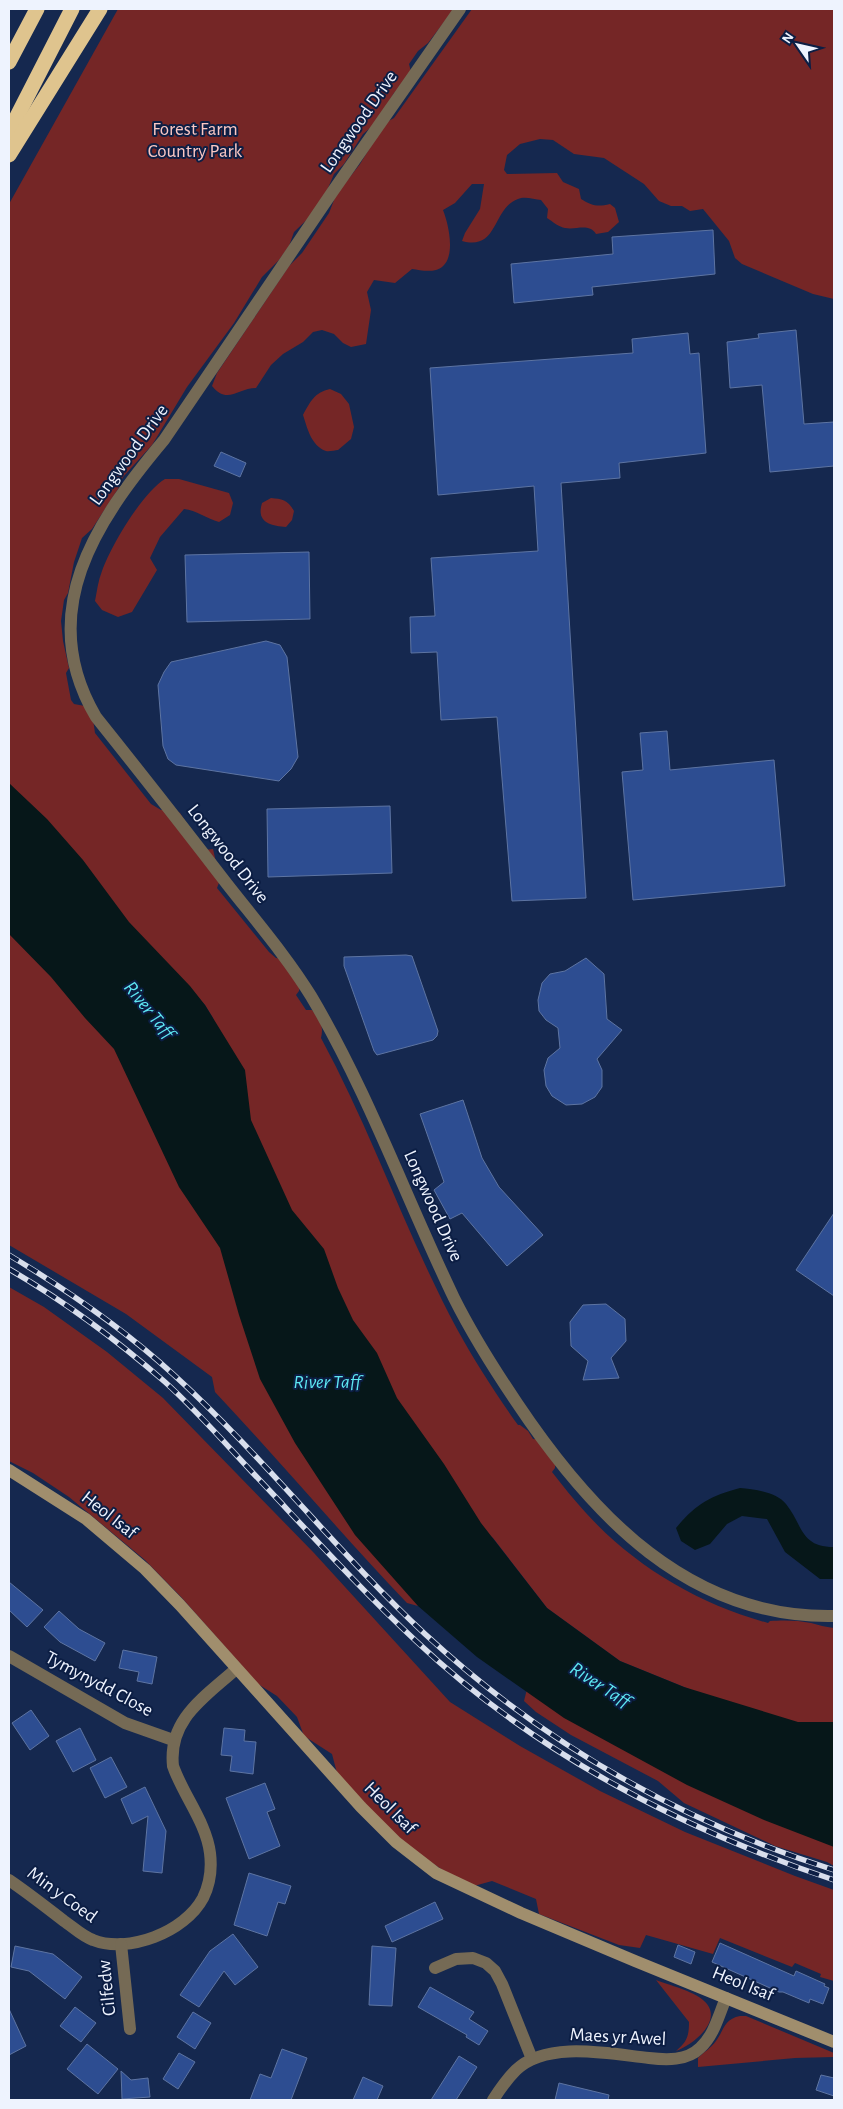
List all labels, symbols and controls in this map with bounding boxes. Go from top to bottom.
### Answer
north arrow [773,20,823,70]
text: N [780,30,797,46]
street label: Longwood Drive [317,68,401,176]
park label: Forest Farm Country Park [148,120,243,161]
street label: Longwood Drive [86,401,172,509]
street label: Longwood Drive [184,801,272,907]
water label: River Taff [120,977,180,1045]
street label: Longwood Drive [400,1148,466,1264]
water label: River Taff [293,1372,364,1392]
street label: Heol Isaf [78,1488,141,1543]
street label: Tymynydd Close [42,1648,156,1720]
water label: River Taff [566,1658,637,1714]
street label: Heol Isaf [360,1778,420,1838]
street label: Min y Coed [24,1863,101,1927]
street label: Cilfedw [95,1959,119,2017]
street label: Heol Isaf [709,1963,778,2005]
street label: Maes yr Awel [569,2025,667,2049]

